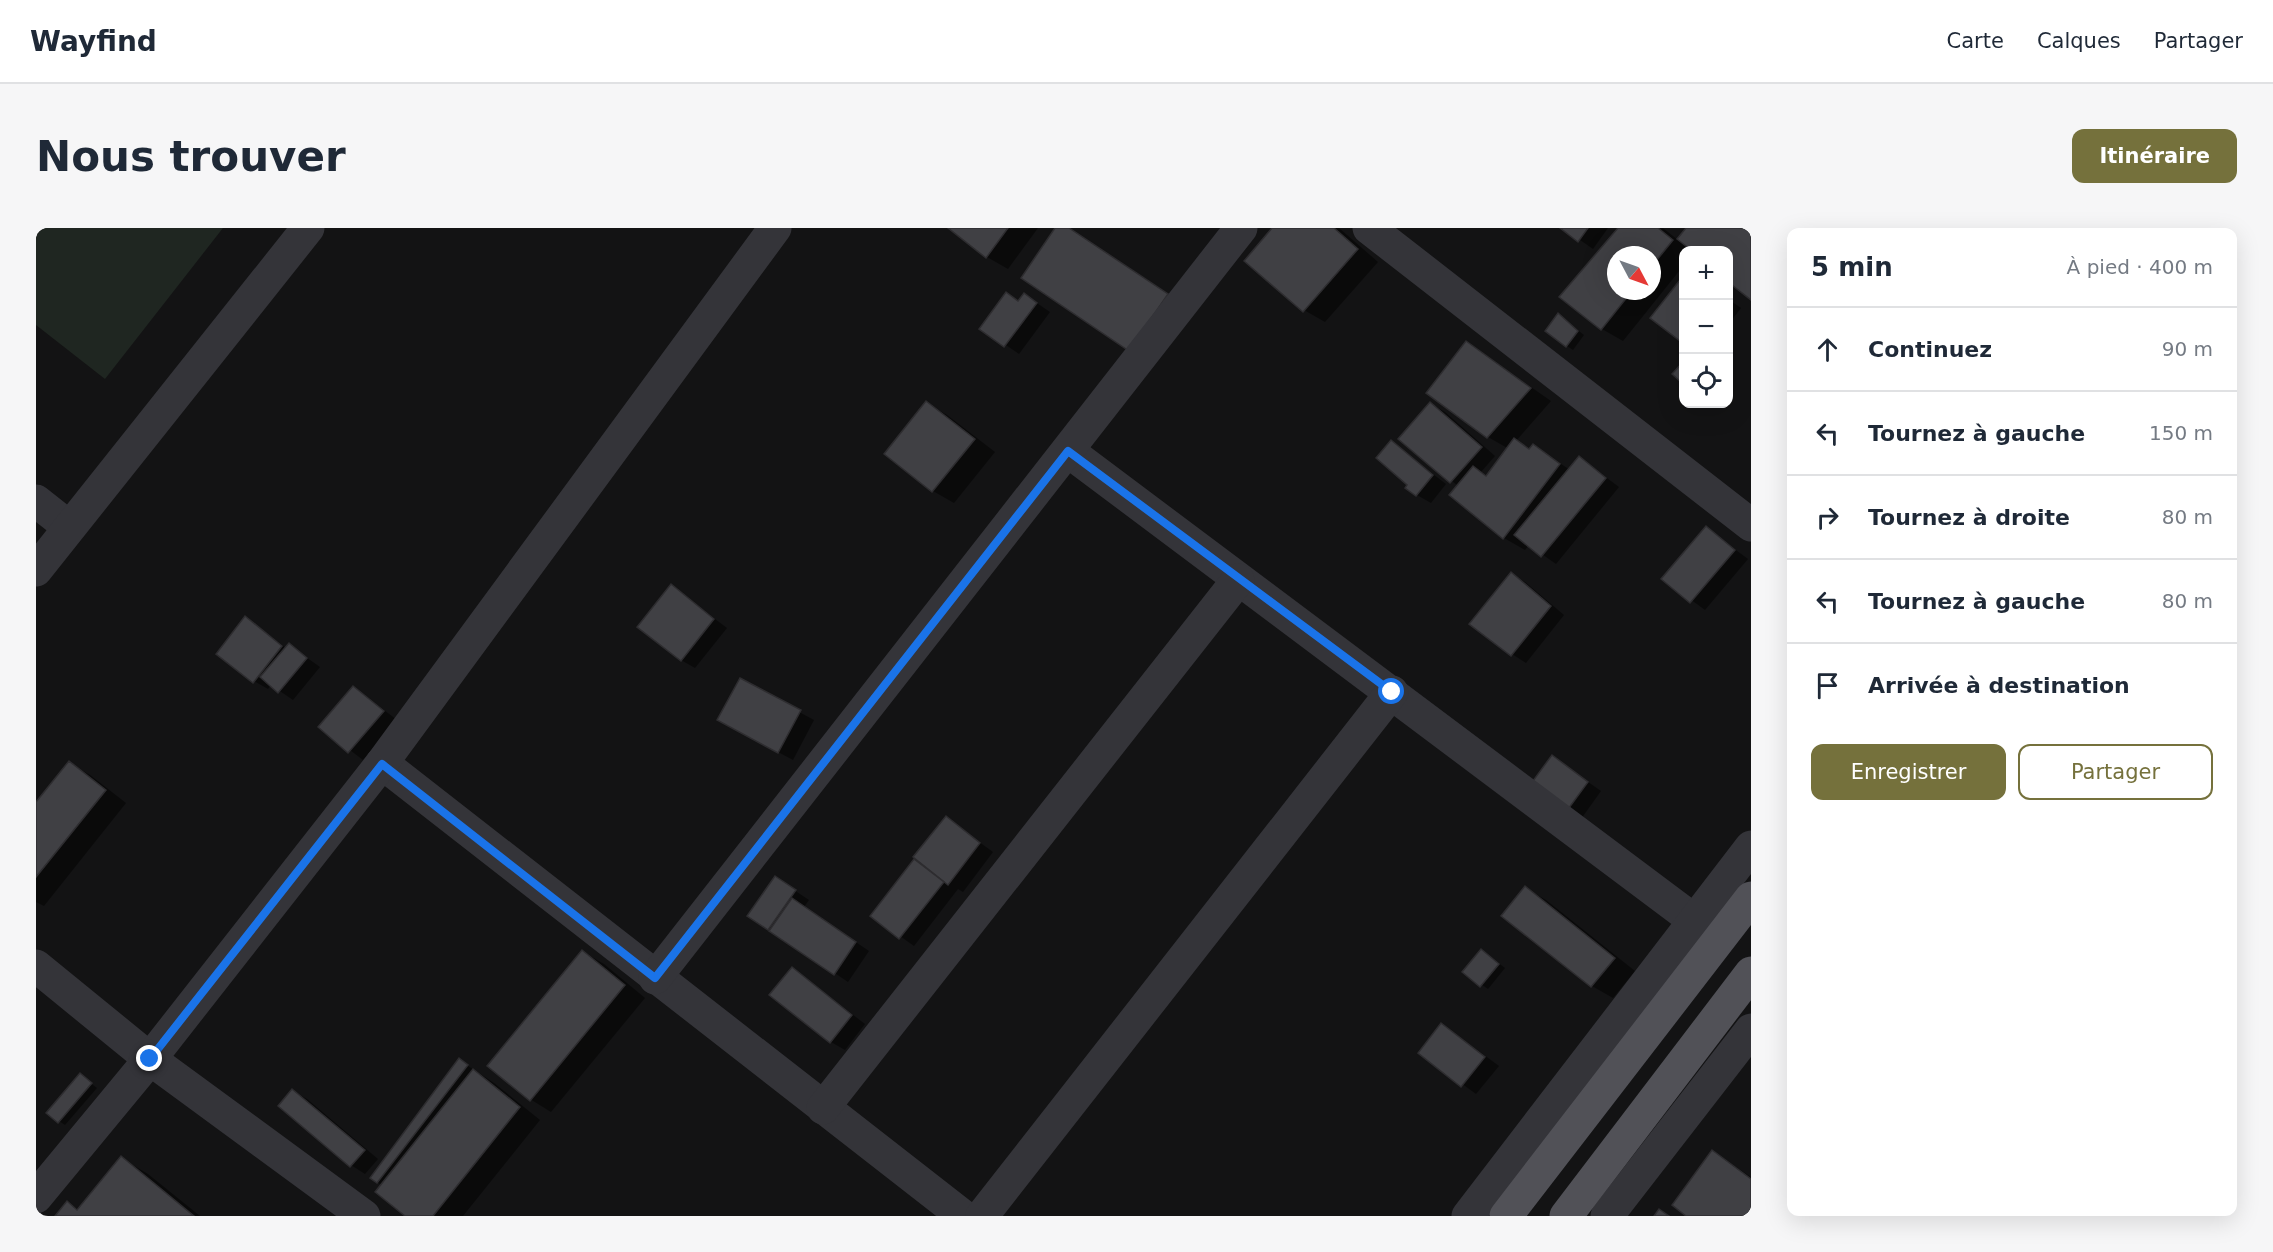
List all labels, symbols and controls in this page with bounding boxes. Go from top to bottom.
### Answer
text: Wayfind [30,25,157,58]
text: Carte [1947,29,2004,53]
text: Calques [2037,29,2121,53]
text: Partager [2154,29,2243,53]
button: Itinéraire [2072,129,2237,183]
text: Nous trouver [36,132,346,181]
north arrow [1607,246,1661,300]
map controls [1679,246,1733,408]
button: + [1679,246,1733,300]
text: 5 min [1811,252,1893,282]
text: À pied · 400 m [2067,255,2213,279]
button: − [1679,300,1733,354]
icon: ahead [1811,333,1844,366]
text: Continuez [1868,337,1992,362]
text: 90 m [2162,337,2213,361]
button: locate [1679,354,1733,408]
icon: left [1811,417,1844,450]
text: Tournez à gauche [1868,421,2085,446]
text: 150 m [2149,421,2213,445]
icon: right [1811,501,1844,534]
text: Tournez à droite [1868,505,2070,530]
text: 80 m [2162,505,2213,529]
icon: left [1811,585,1844,618]
text: Tournez à gauche [1868,589,2085,614]
text: 80 m [2162,589,2213,613]
icon: arrive [1811,669,1844,702]
text: Arrivée à destination [1868,673,2130,698]
route start [1378,678,1404,704]
button: Enregistrer [1811,744,2006,800]
button: Partager [2018,744,2213,800]
route end [136,1045,162,1071]

